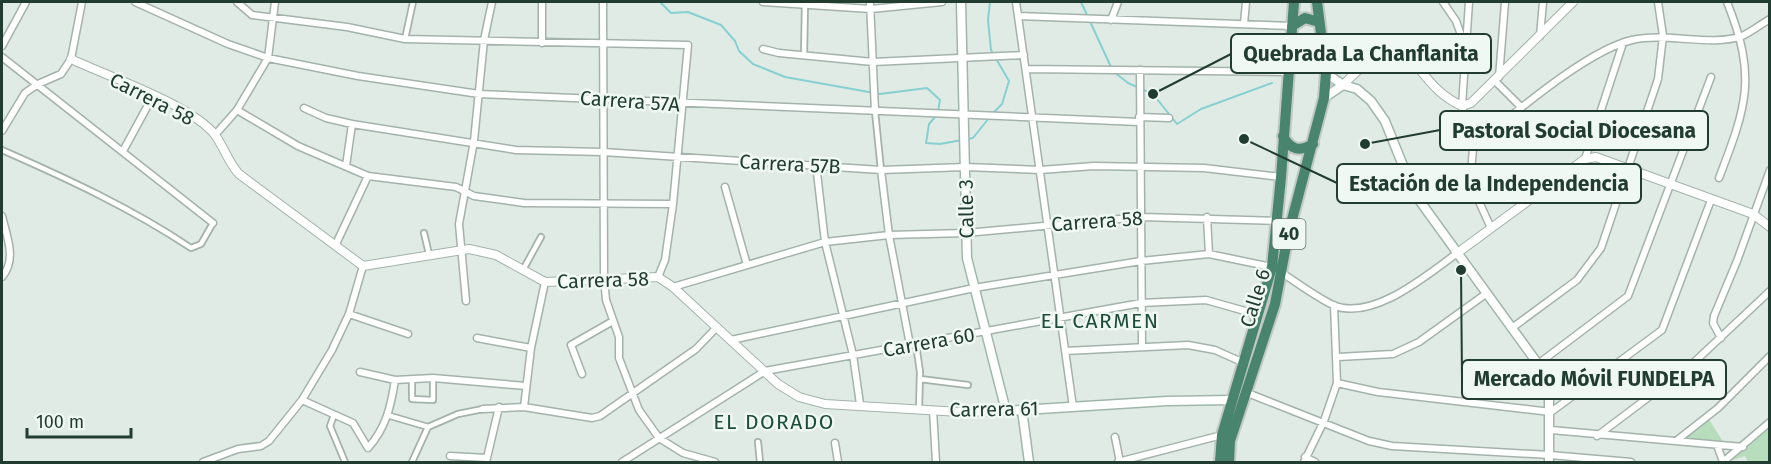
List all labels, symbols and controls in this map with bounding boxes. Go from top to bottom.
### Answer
callout: Quebrada La Chanflanita [1231,34,1491,73]
text: Quebrada La Chanflanita [1243,41,1479,67]
street label: Carrera 58 [106,67,198,131]
street label: Carrera 57A [579,86,681,116]
callout: Pastoral Social Diocesana [1440,111,1708,150]
text: Pastoral Social Diocesana [1452,118,1696,144]
street label: Carrera 57B [739,149,841,179]
callout: Estación de la Independencia [1337,164,1641,203]
text: Estación de la Independencia [1349,171,1629,197]
street label: Calle 3 [953,179,979,239]
street label: Carrera 58 [1050,206,1144,236]
road number: 40 [1272,219,1306,249]
street label: Carrera 58 [557,266,649,294]
street label: Calle 6 [1235,266,1275,330]
district label: EL CARMEN [1040,308,1160,334]
street label: Carrera 60 [881,322,977,362]
callout: Mercado Móvil FUNDELPA [1462,360,1726,399]
text: Mercado Móvil FUNDELPA [1474,366,1715,392]
street label: Carrera 61 [949,396,1039,422]
scale bar [27,401,130,439]
district label: EL DORADO [713,409,835,435]
text: 100 m [36,411,84,433]

